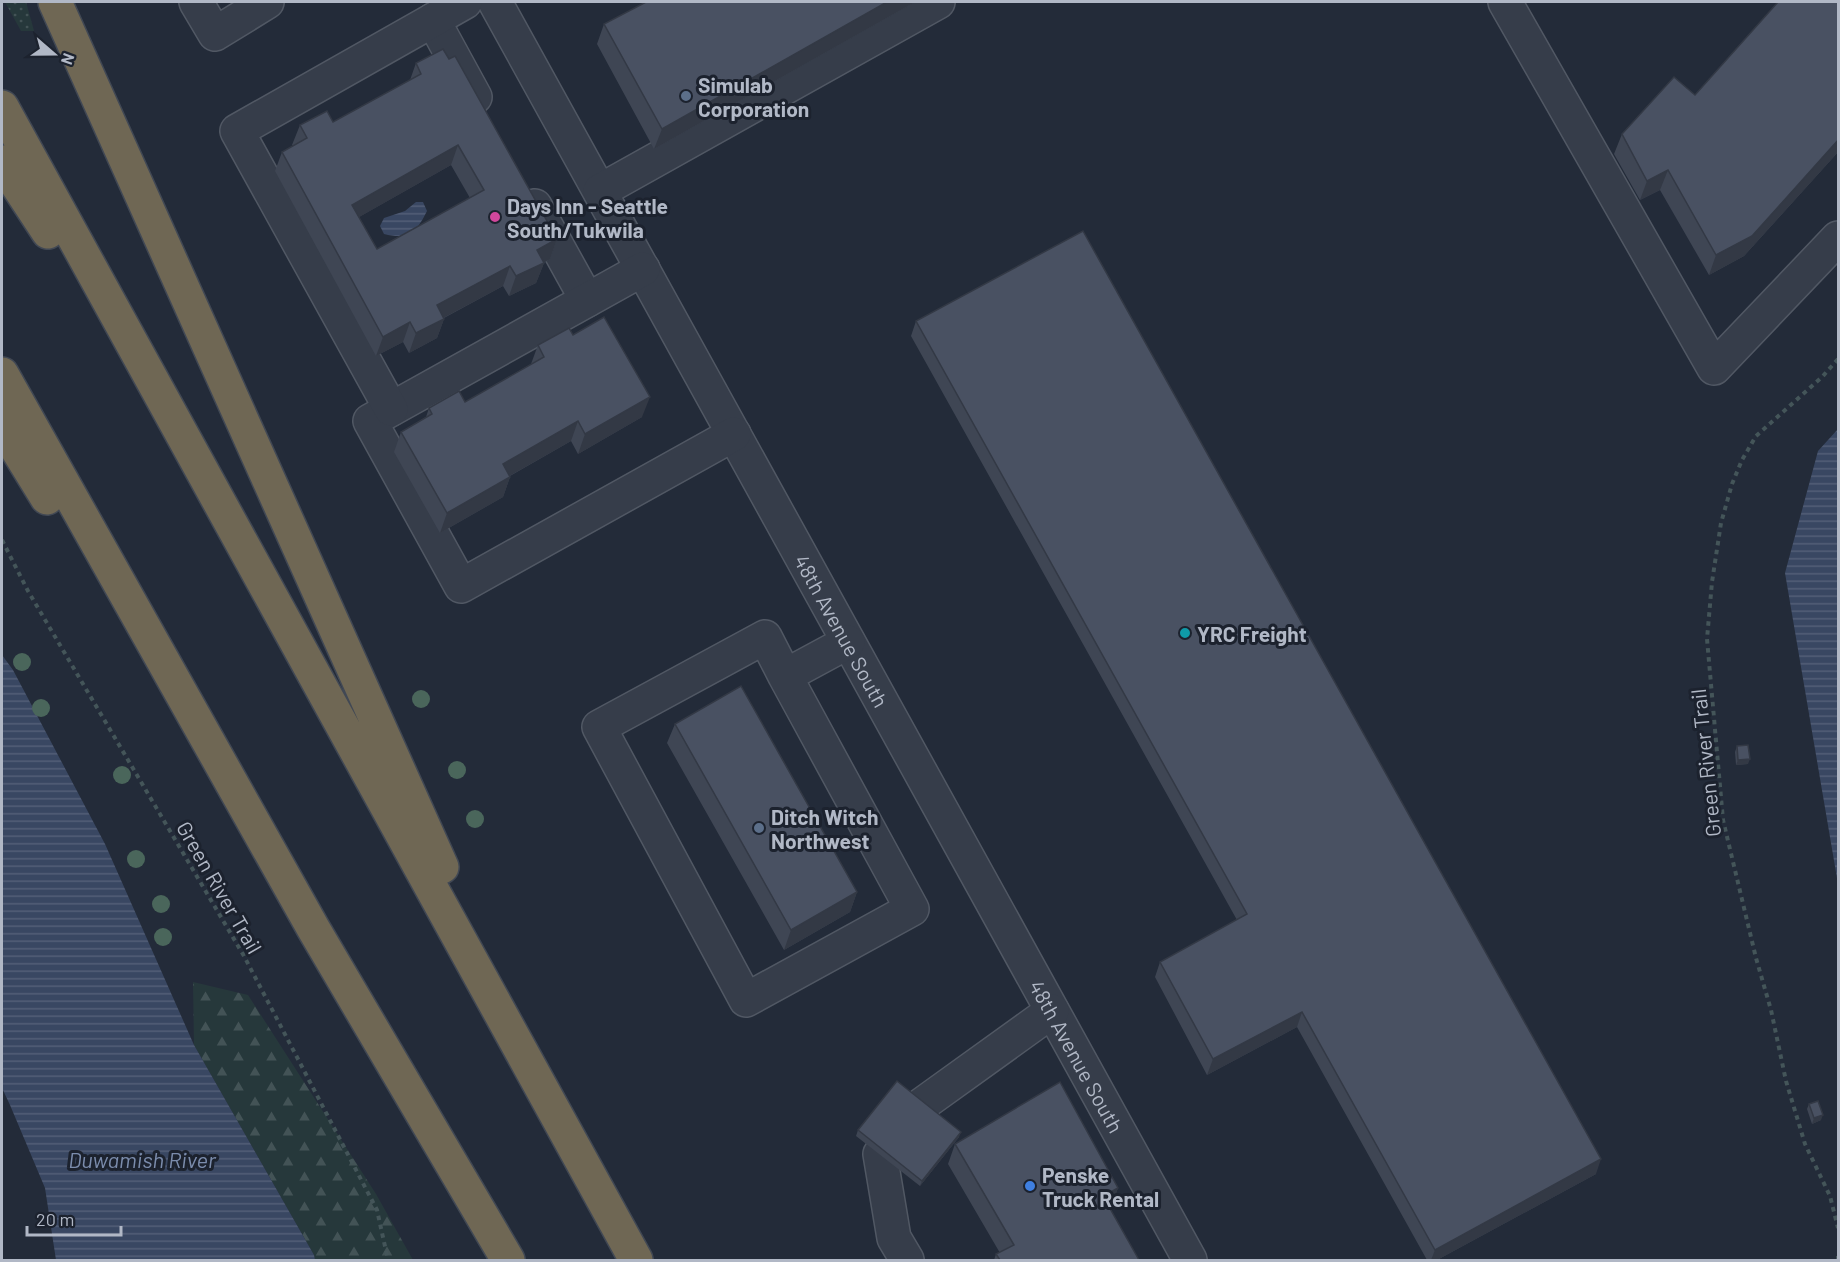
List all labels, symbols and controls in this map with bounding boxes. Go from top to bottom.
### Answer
north arrow [24,24,84,84]
text: N [58,51,79,68]
place label: Simulab Corporation [698,72,809,121]
marker: Simulab Corporation [679,89,693,103]
place label: Days Inn - Seattle South/Tukwila [507,193,668,242]
marker: Days Inn - Seattle South/Tukwila [488,210,502,224]
street label: 48th Avenue South [790,550,894,711]
place label: YRC Freight [1197,621,1307,646]
marker: YRC Freight [1178,626,1192,640]
street label: Green River Trail [1685,688,1725,838]
place label: Ditch Witch Northwest [771,804,879,853]
street label: Green River Trail [172,816,268,958]
marker: Ditch Witch Northwest [752,821,766,835]
street label: 48th Avenue South [1025,975,1129,1137]
water label: Duwamish River [68,1146,217,1172]
place label: Penske Truck Rental [1042,1162,1159,1211]
marker: Penske Truck Rental [1023,1179,1037,1193]
scale bar [27,1199,122,1237]
text: 20 m [36,1208,74,1230]

